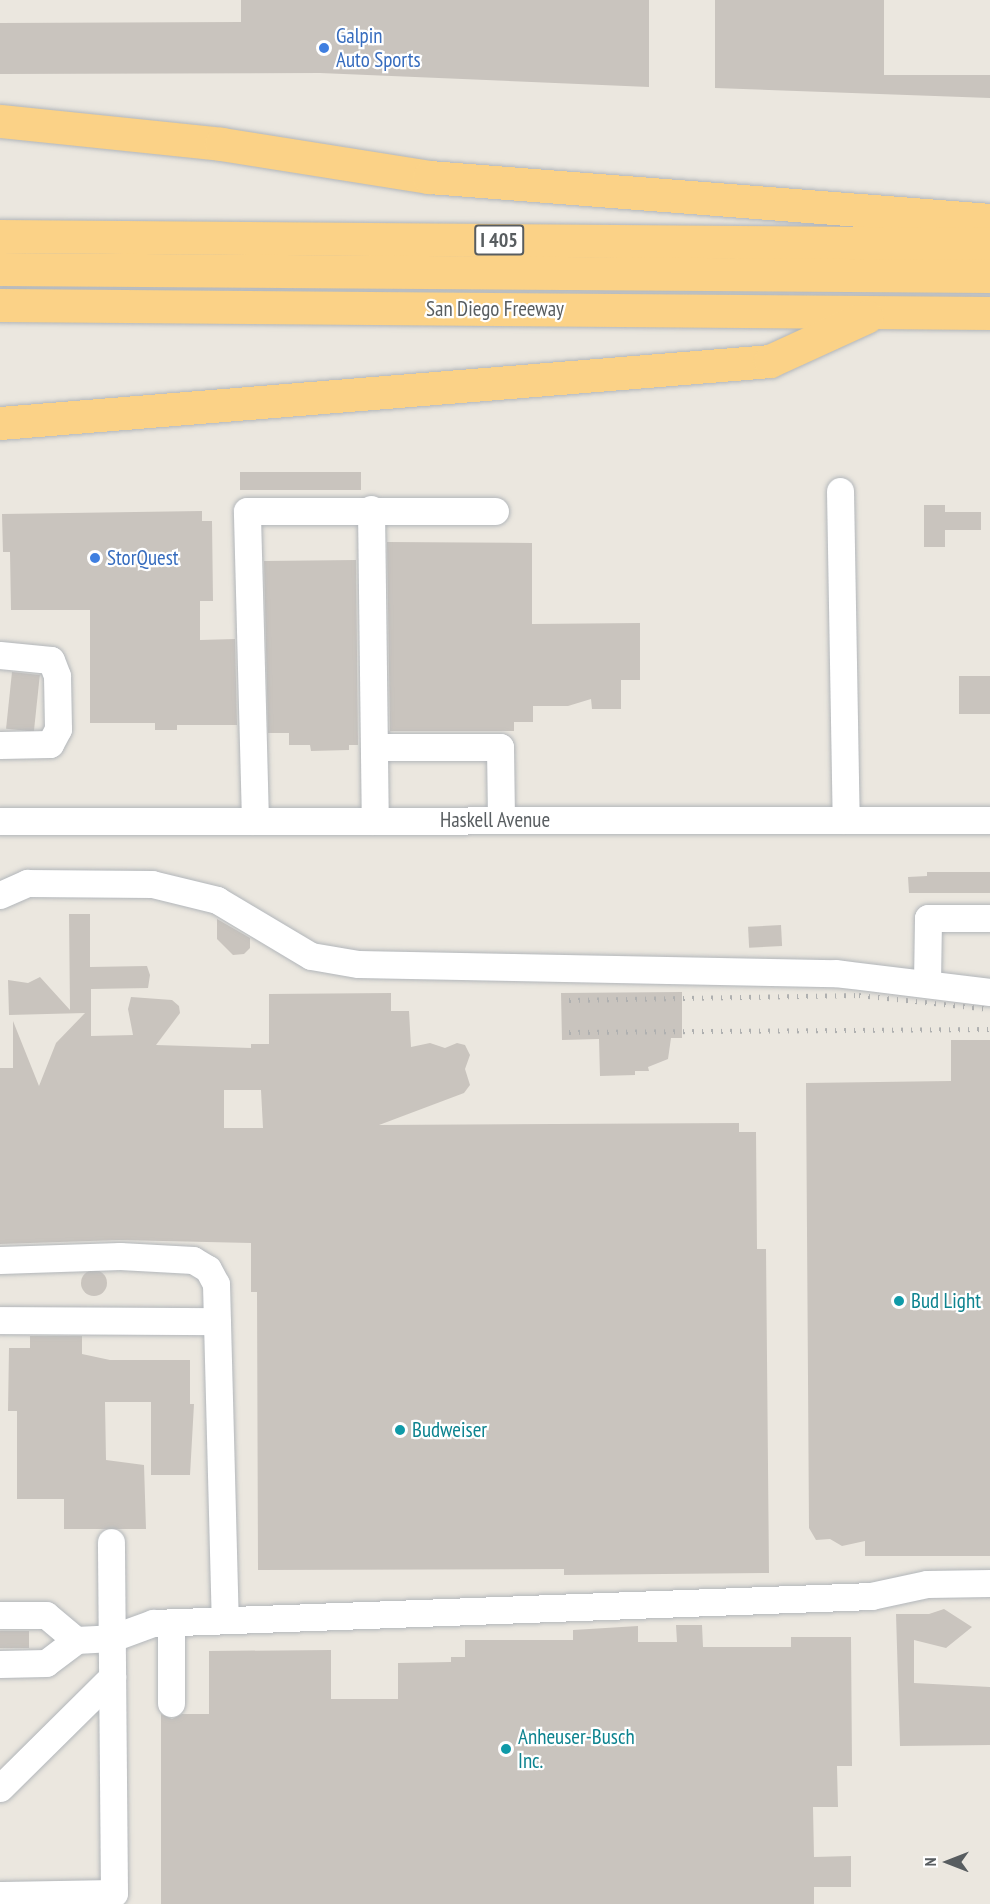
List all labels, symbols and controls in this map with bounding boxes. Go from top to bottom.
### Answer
place label: Galpin Auto Sports [336,23,421,73]
marker: Galpin Auto Sports [317,41,331,55]
road number: I 405 [474,223,524,257]
street label: San Diego Freeway [426,296,564,322]
place label: StorQuest [107,545,179,571]
marker: StorQuest [88,551,102,565]
street label: Haskell Avenue [440,807,550,833]
place label: Bud Light [911,1288,981,1314]
marker: Bud Light [892,1294,906,1308]
place label: Budweiser [412,1417,487,1443]
marker: Budweiser [393,1423,407,1437]
place label: Anheuser-Busch Inc. [518,1724,635,1774]
marker: Anheuser-Busch Inc. [499,1742,513,1756]
north arrow [918,1832,978,1892]
text: N [920,1858,940,1866]

